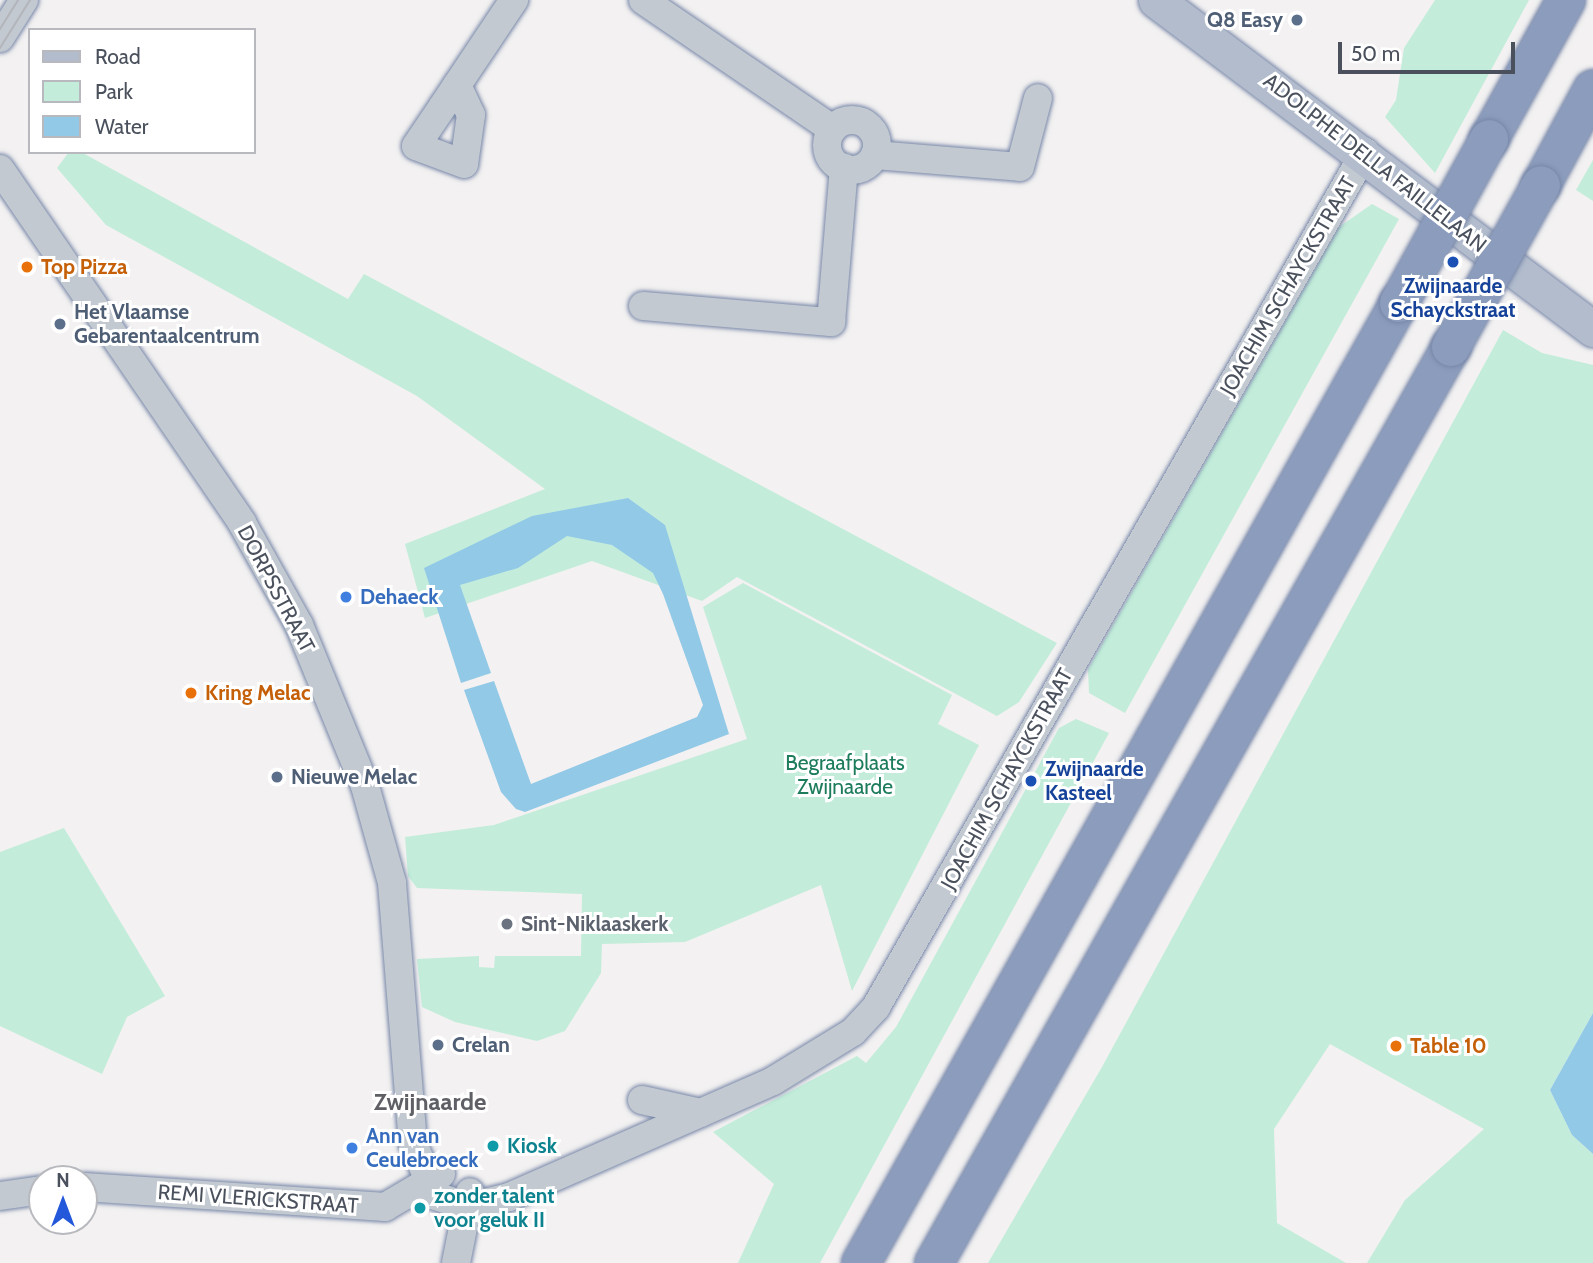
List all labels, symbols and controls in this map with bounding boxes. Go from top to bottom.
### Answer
place label: Q8 Easy [1207,7,1283,33]
marker: Q8 Easy [1289,12,1305,28]
legend [28,28,256,154]
scale bar [1341,28,1518,72]
text: 50 m [1351,41,1400,66]
text: Road [95,44,141,69]
street label: ADOLPHE DELLA FAILLELAAN [1259,68,1491,258]
text: Park [95,79,133,104]
text: Water [95,114,148,139]
street label: JOACHIM SCHAYCKSTRAAT [1215,172,1361,400]
place label: Top Pizza [41,254,128,280]
marker: Zwijnaarde Schayckstraat [1445,254,1461,270]
marker: Top Pizza [19,259,35,275]
place label: Zwijnaarde Schayckstraat [1391,273,1515,323]
place label: Het Vlaamse Gebarentaalcentrum [74,299,259,349]
marker: Het Vlaamse Gebarentaalcentrum [52,316,68,332]
street label: DORPSSTRAAT [232,521,320,657]
place label: Dehaeck [360,584,438,610]
marker: Dehaeck [338,589,354,605]
street label: JOACHIM SCHAYCKSTRAAT [936,664,1078,894]
place label: Kring Melac [205,680,311,706]
marker: Kring Melac [183,685,199,701]
park label: Begraafplaats Zwijnaarde [785,750,905,800]
place label: Zwijnaarde Kasteel [1045,756,1144,806]
place label: Nieuwe Melac [291,764,417,790]
marker: Nieuwe Melac [269,769,285,785]
marker: Zwijnaarde Kasteel [1023,773,1039,789]
place label: Sint-Niklaaskerk [521,911,668,937]
marker: Sint-Niklaaskerk [499,916,515,932]
place label: Crelan [452,1032,510,1058]
place label: Table 10 [1410,1033,1487,1059]
marker: Crelan [430,1037,446,1053]
marker: Table 10 [1388,1038,1404,1054]
district label: Zwijnaarde [374,1088,486,1116]
place label: Ann van Ceulebroeck [366,1123,478,1173]
place label: Kiosk [507,1133,557,1159]
marker: Kiosk [485,1138,501,1154]
marker: Ann van Ceulebroeck [344,1140,360,1156]
north arrow [28,1165,98,1235]
text: N [56,1169,70,1192]
street label: REMI VLERICKSTRAAT [157,1179,359,1219]
place label: zonder talent voor geluk II [434,1183,554,1233]
marker: zonder talent voor geluk II [412,1200,428,1216]

